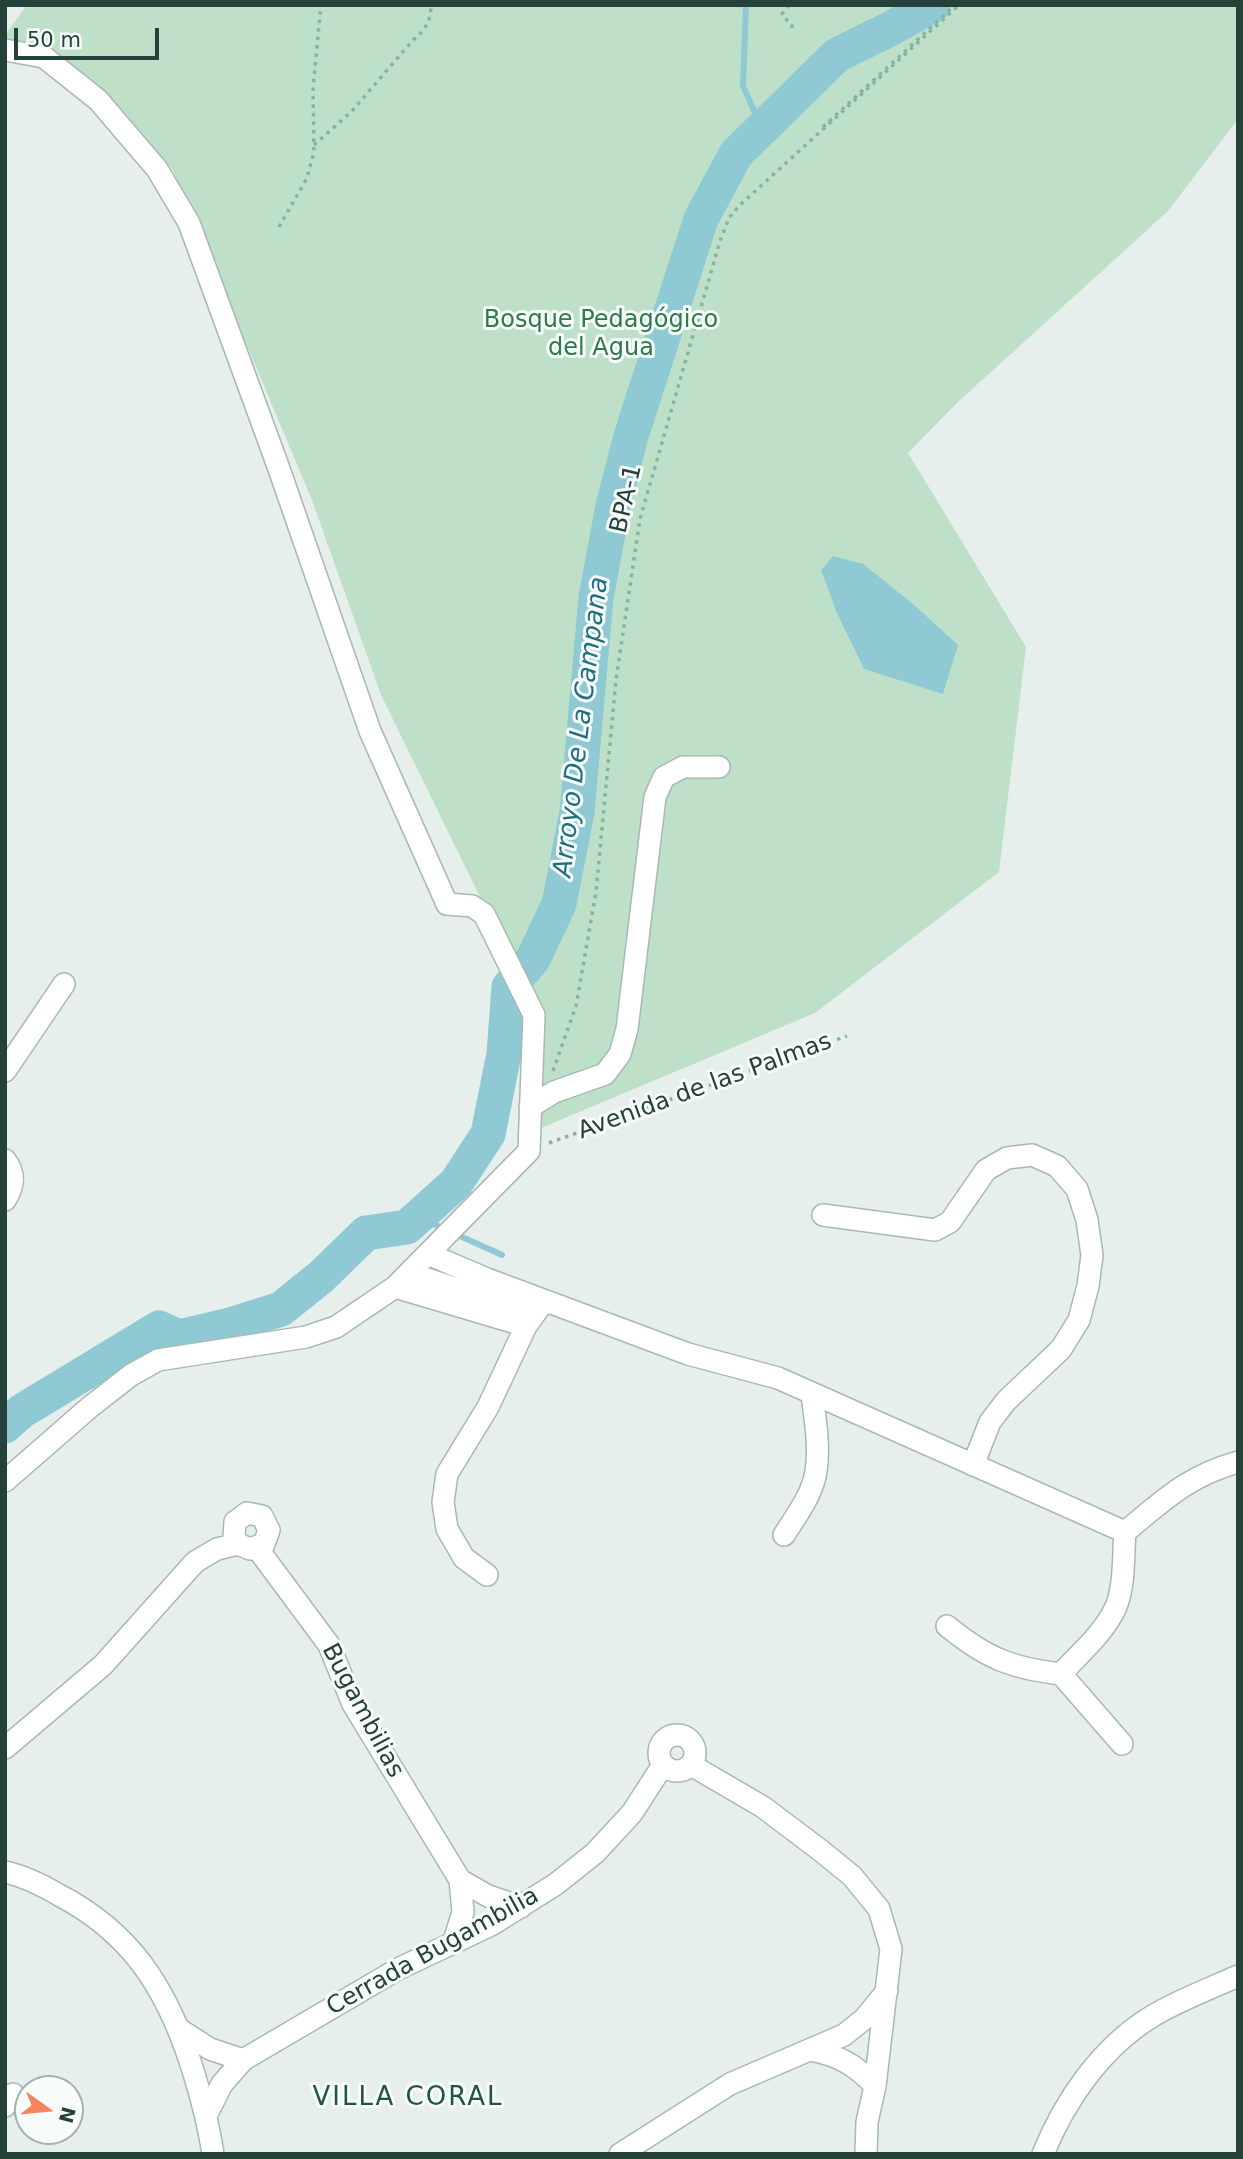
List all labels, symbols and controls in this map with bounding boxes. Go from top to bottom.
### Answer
scale bar [18,14,163,58]
text: 50 m [27,28,81,52]
park label: Bosque Pedagógico del Agua [484,307,718,363]
street label: BPA-1 [605,462,649,536]
water label: Arroyo De La Campana [548,575,616,879]
street label: Avenida de las Palmas [574,1028,836,1146]
street label: Bugambilias [315,1639,409,1783]
street label: Cerrada Bugambilia [322,1882,544,2022]
north arrow [14,2075,84,2145]
district label: VILLA CORAL [314,2082,502,2114]
text: N [55,2104,80,2125]

